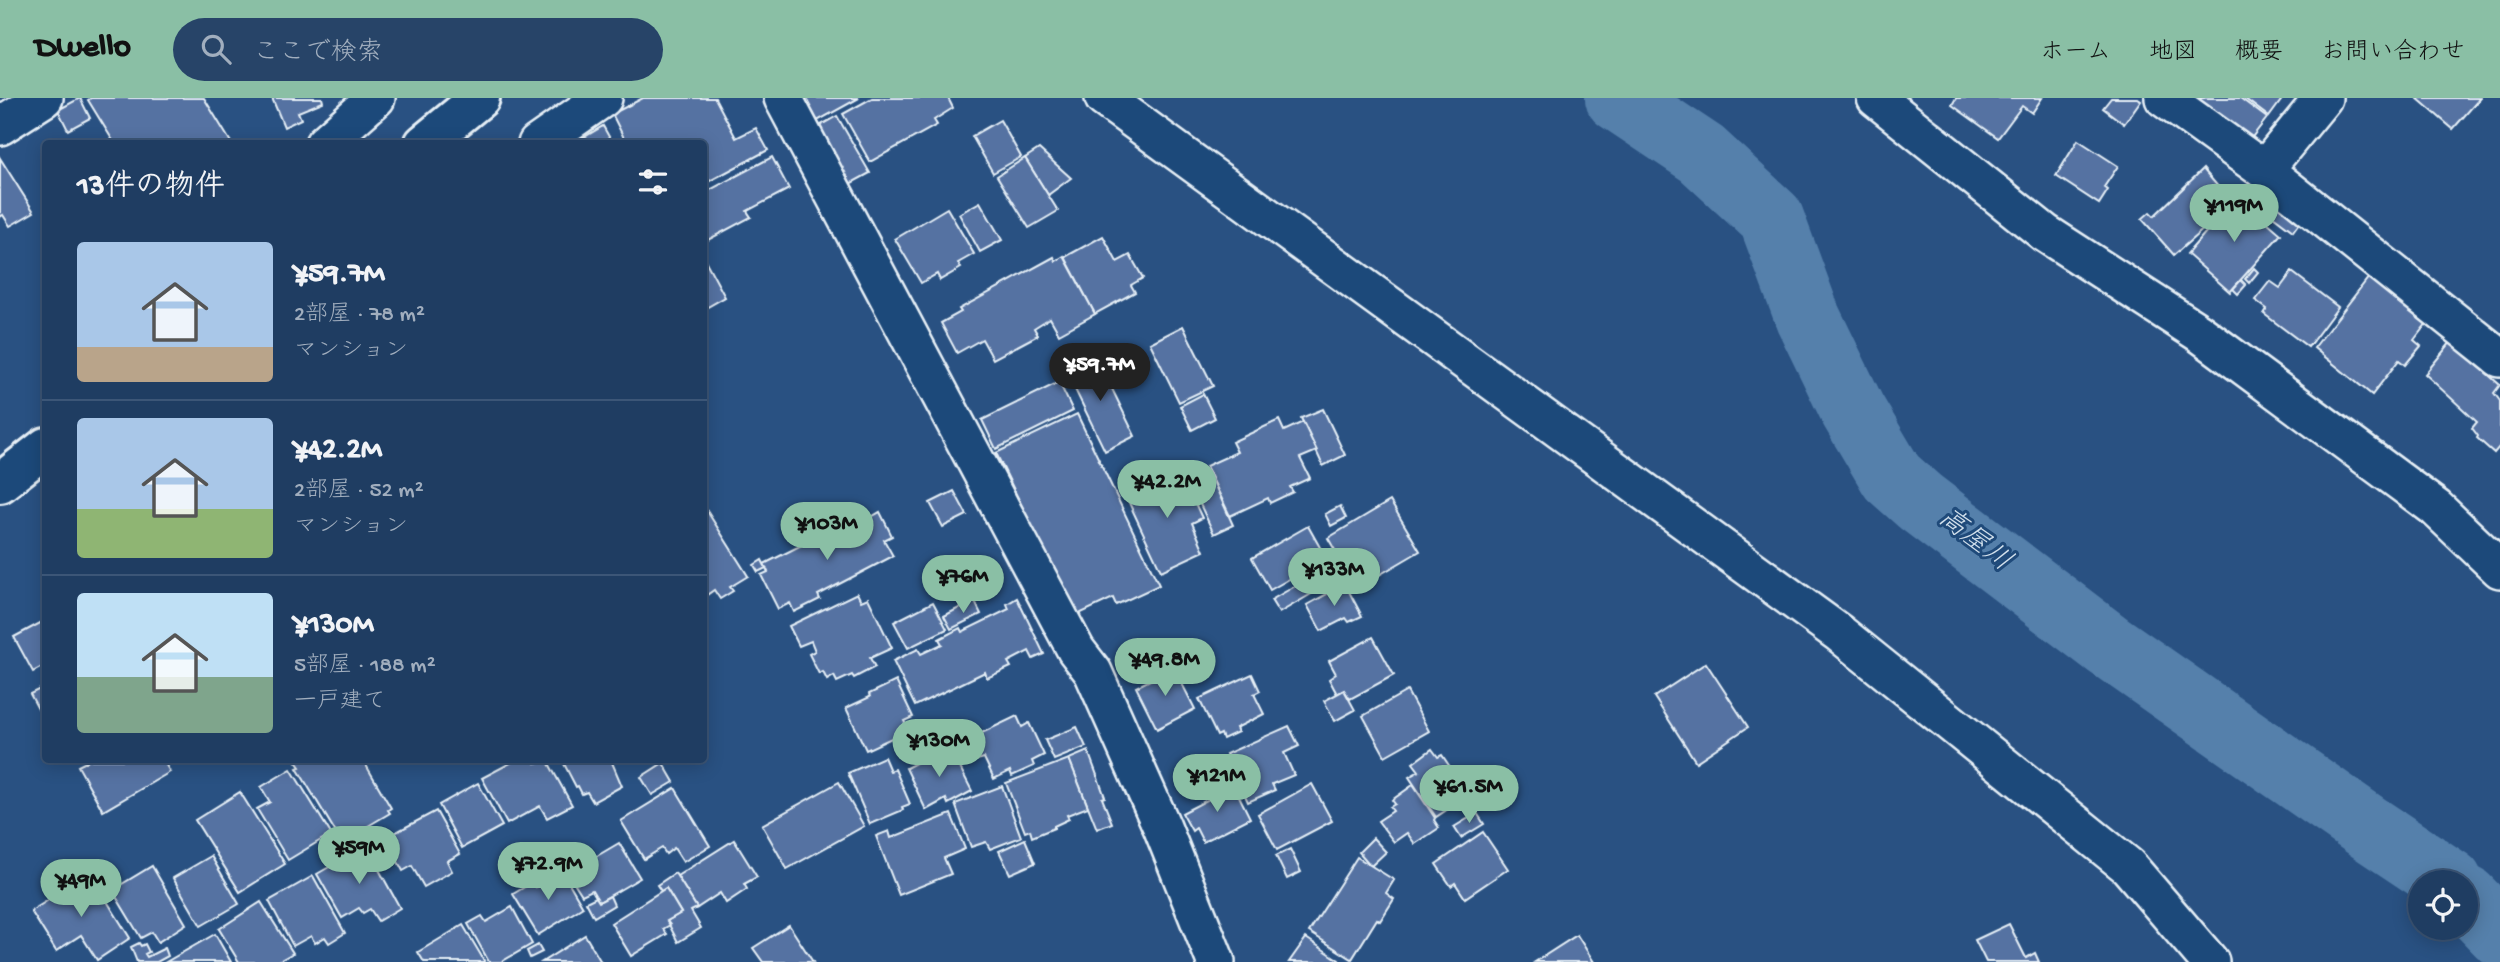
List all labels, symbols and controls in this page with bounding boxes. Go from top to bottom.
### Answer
search box [173,18,663,81]
text: Dwello [35,30,131,68]
icon: search [197,30,235,68]
text: ここで検索 [253,39,383,70]
text: ホーム [2040,39,2111,68]
text: 地図 [2149,39,2197,68]
text: 概要 [2235,39,2283,68]
text: お問い合わせ [2321,39,2465,68]
icon: filters [634,163,672,201]
text: 13件の物件 [77,171,225,206]
pin: ¥119M [2185,184,2283,244]
text: ¥119M [2206,193,2262,220]
text: ¥59.7M [294,258,385,293]
icon: home [133,270,217,354]
text: 2部屋 · 78 m² [294,302,425,329]
text: マンション [294,338,408,365]
pin: ¥59.7M [1043,344,1157,403]
text: ¥59.7M [1065,352,1135,379]
text: ¥42.2M [294,434,382,469]
icon: home [133,446,217,530]
pin: ¥42.2M [1110,460,1224,520]
text: ¥42.2M [1133,469,1201,496]
text: 2部屋 · 52 m² [294,478,424,505]
water label: 高屋川 [1931,501,2018,580]
pin: ¥103M [778,503,876,562]
text: ¥103M [797,511,857,538]
text: マンション [294,514,408,541]
pin: ¥133M [1285,548,1383,608]
pin: ¥76M [922,556,1004,615]
text: ¥133M [1304,557,1364,584]
text: ¥76M [938,564,988,591]
text: ¥130M [294,609,373,644]
icon: home [133,621,217,705]
pin: ¥49.8M [1108,638,1222,698]
text: ¥49.8M [1131,647,1199,674]
text: 5部屋 · 188 m² [294,653,436,680]
text: 一戸建て [294,689,386,716]
pin: ¥130M [890,720,988,779]
text: ¥130M [909,728,969,755]
pin: ¥121M [1168,754,1266,814]
text: ¥121M [1189,763,1245,790]
pin: ¥61.5M [1412,766,1526,825]
text: ¥61.5M [1436,774,1502,801]
pin: ¥59M [318,826,400,886]
text: ¥59M [334,835,384,862]
pin: ¥72.9M [491,842,605,902]
text: ¥72.9M [514,851,582,878]
pin: ¥49M [40,860,122,919]
text: ¥49M [56,868,106,895]
map controls [2408,870,2478,940]
button: locate [2408,870,2478,940]

